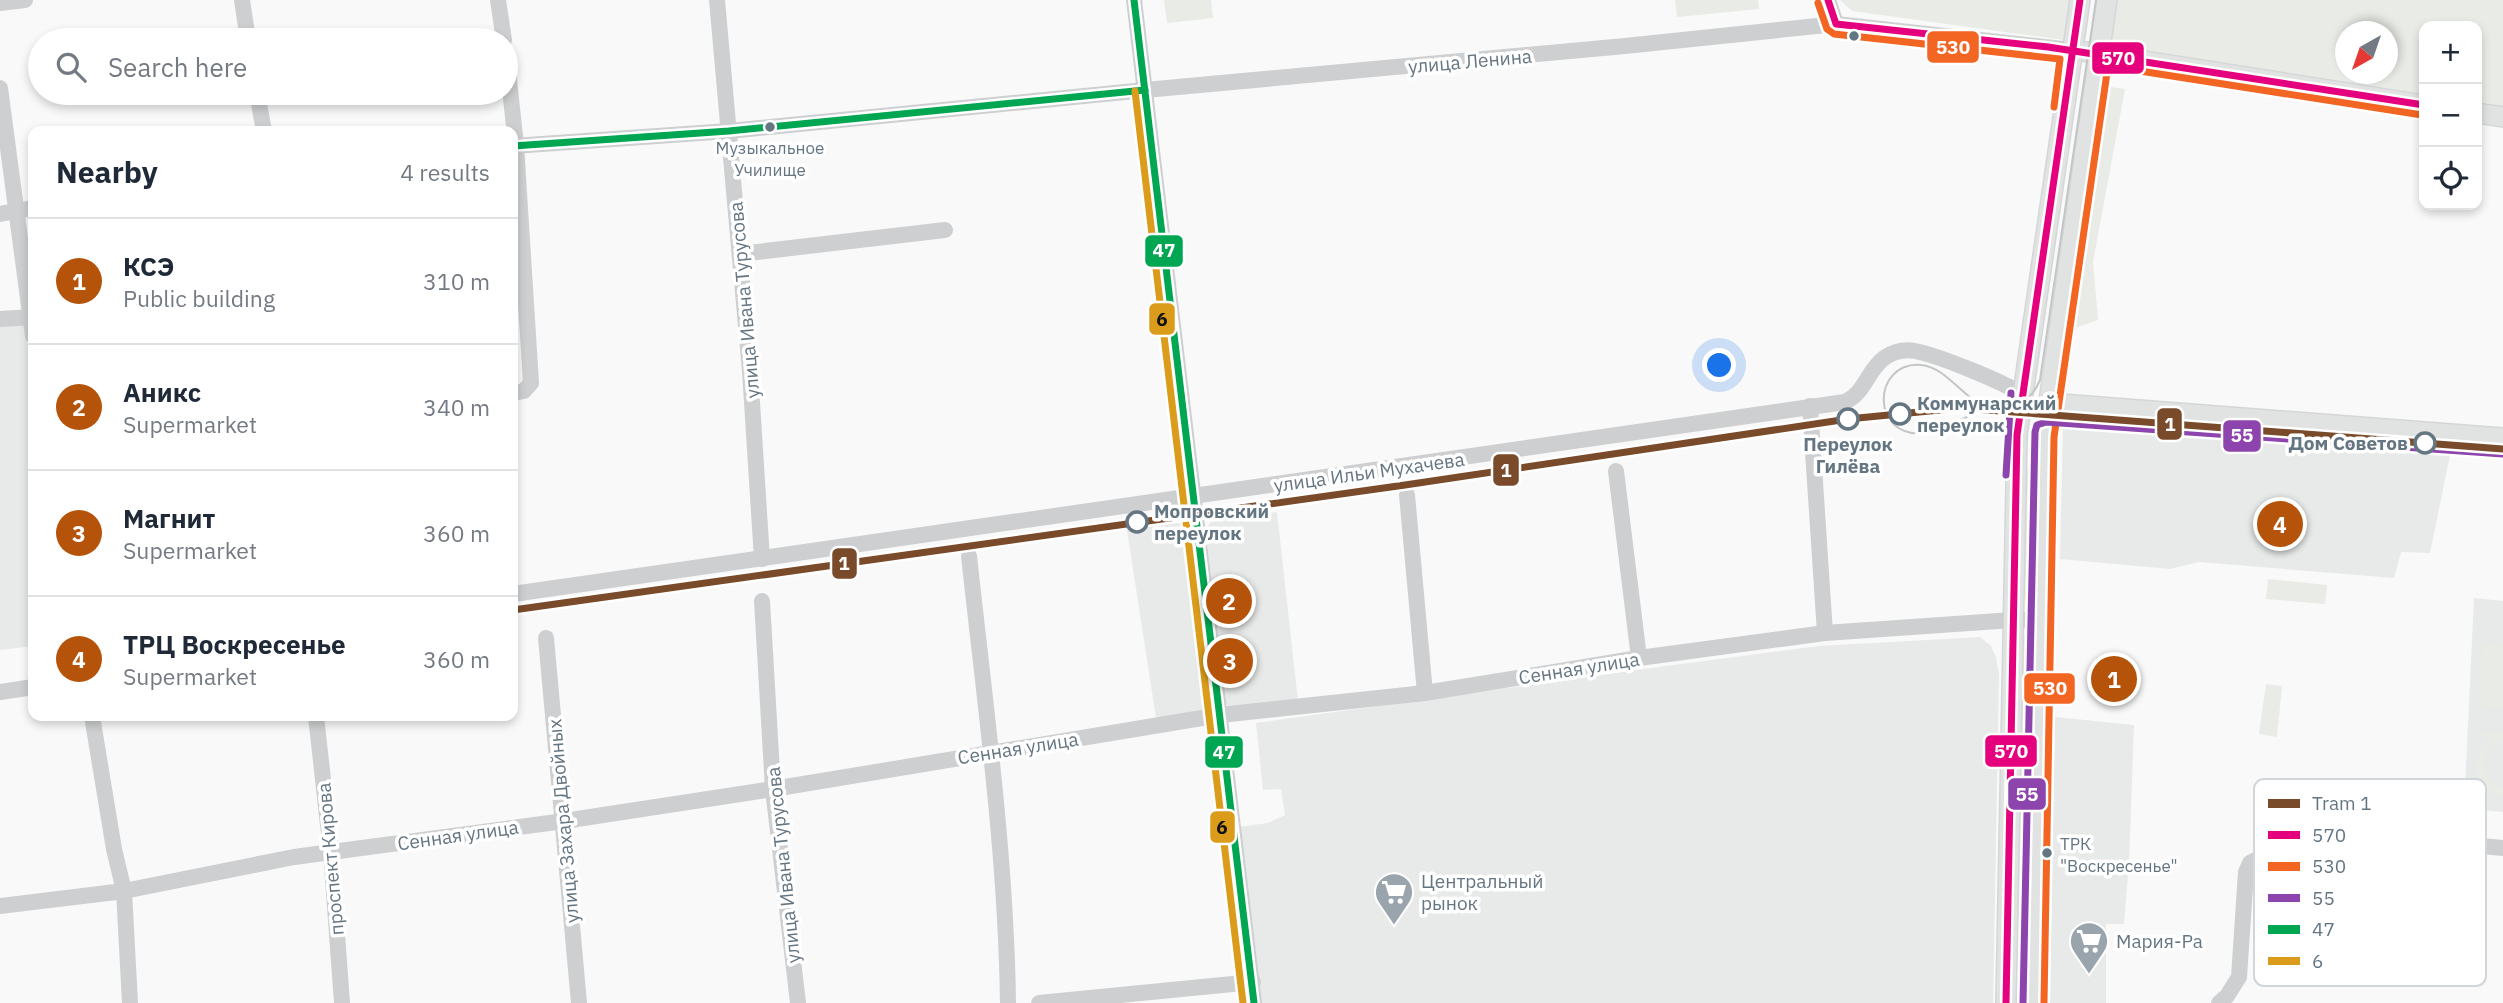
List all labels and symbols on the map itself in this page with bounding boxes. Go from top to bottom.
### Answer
north arrow [2335,21,2398,84]
unlabelled marker [1847,29,1861,43]
line badge: 530 [1926,30,1980,64]
text: 530 [1936,35,1970,59]
line badge: 570 [2091,41,2145,75]
street label: улица Ленина [1407,44,1533,78]
text: 570 [2101,46,2135,70]
marker: Музыкальное Училище [763,120,777,134]
place label: Музыкальное Училище [716,137,824,181]
street label: улица Ивана Турусова [723,201,765,399]
line badge: 47 [1144,234,1184,268]
text: 47 [1153,238,1175,262]
line badge: 6 [1148,302,1176,336]
text: 6 [1156,307,1168,331]
your location [1702,348,1736,382]
place label: Коммунарский переулок [1917,391,2056,437]
marker: Коммунарский переулок [1889,403,1911,425]
line badge: 1 [2156,407,2183,441]
marker: Переулок Гилёва [1837,408,1859,430]
text: 1 [2164,412,2176,436]
line badge: 55 [2222,419,2262,453]
text: 55 [2231,423,2253,447]
place label: Дом Советов [2288,431,2408,455]
place label: Переулок Гилёва [1803,432,1893,478]
marker: Дом Советов [2414,432,2436,454]
street label: улица Ильи Мухачева [1272,447,1466,497]
line badge: 1 [1492,453,1520,487]
text: 1 [1500,458,1512,482]
pin: 4 [2257,498,2303,550]
place label: Мопровский переулок [1154,499,1269,545]
marker: Мопровский переулок [1126,511,1148,533]
line badge: 1 [831,547,858,580]
text: 1 [838,551,850,575]
pin: 2 [1206,575,1252,627]
pin: 3 [1207,635,1253,687]
street label: Сенная улица [1517,647,1641,689]
pin: 1 [2091,653,2137,705]
line badge: 530 [2023,672,2076,705]
text: 530 [2033,676,2067,700]
street label: улица Захара Двойных [542,718,584,924]
street label: Сенная улица [956,727,1080,769]
line badge: 570 [1984,734,2038,768]
line badge: 47 [1204,735,1244,769]
text: 570 [1994,739,2028,763]
text: 47 [1213,740,1235,764]
street label: улица Ивана Турусова [761,766,805,964]
line badge: 55 [2007,777,2047,811]
legend [2254,779,2486,986]
street label: проспект Кирова [311,782,349,936]
text: 55 [2016,782,2038,806]
text: Tram 1 [2312,791,2372,815]
line badge: 6 [1209,810,1236,844]
street label: Сенная улица [396,815,520,855]
text: 6 [1216,815,1228,839]
text: 570 [2312,823,2346,847]
place label: ТРК "Воскресенье" [2060,833,2178,877]
marker: ТРК "Воскресенье" [2040,846,2054,860]
text: 530 [2312,854,2346,878]
place label: Центральный рынок [1421,869,1543,915]
supermarket icon: Центральный рынок [1373,871,1415,926]
text: 55 [2312,886,2335,910]
text: 47 [2312,917,2335,941]
supermarket icon: Мария-Ра [2068,920,2110,975]
place label: Мария-Ра [2116,929,2203,953]
text: 6 [2312,949,2323,973]

